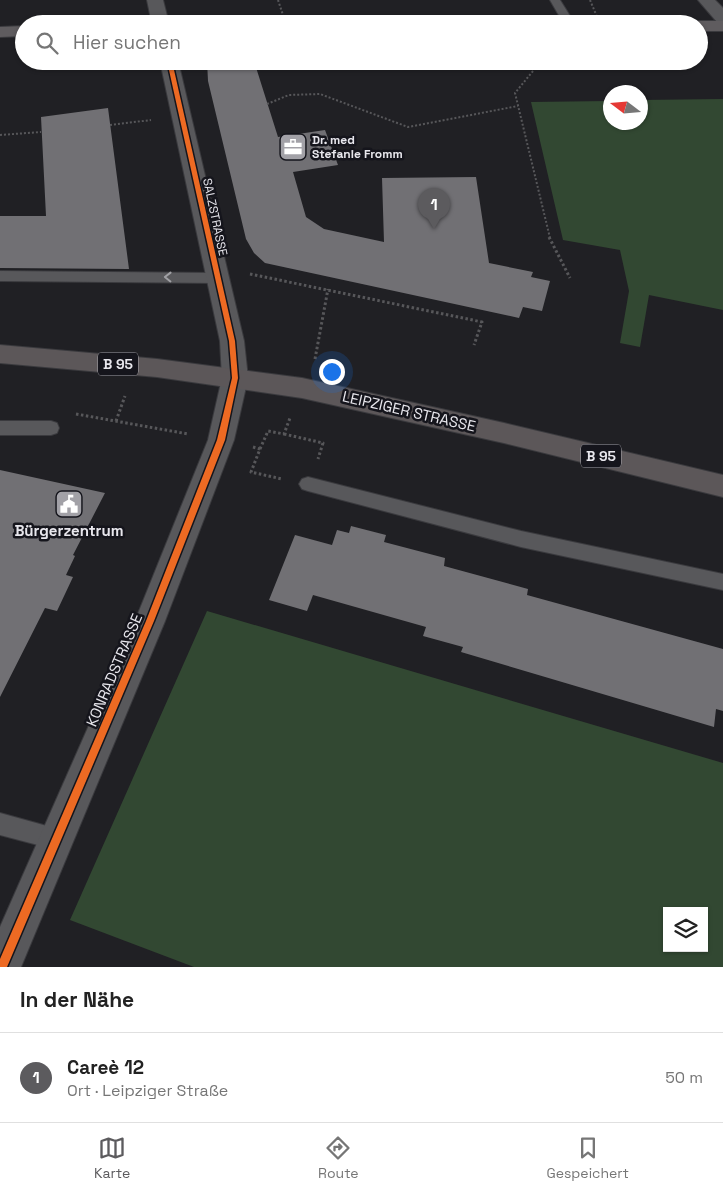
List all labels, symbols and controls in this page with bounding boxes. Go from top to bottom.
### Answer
search box [15,15,708,70]
icon: search [33,29,61,57]
text: Hier suchen [73,30,181,55]
north arrow [603,85,648,130]
office icon: Dr. med Stefanie Fromm [278,132,308,162]
place label: Dr. med Stefanie Fromm [312,132,403,162]
street label: SALZSTRASSE [199,177,231,257]
pin: 1 [418,188,450,229]
one-way arrow [164,272,172,282]
road number: B 95 [98,352,138,376]
your location [319,359,345,385]
street label: LEIPZIGER STRASSE [340,386,478,436]
road number: B 95 [581,444,621,468]
public building icon: Bürgerzentrum [54,489,84,519]
place label: Bürgerzentrum [14,521,124,540]
street label: KONRADSTRASSE [82,611,146,729]
map controls [663,907,708,952]
button: layers [663,907,708,952]
text: In der Nähe [20,986,134,1013]
text: Careè 12 [67,1055,144,1080]
text: 1 [32,1067,40,1088]
text: 50 m [665,1067,703,1088]
text: Ort · Leipziger Straße [67,1080,228,1101]
tab: Karte [94,1134,130,1182]
tab: Route [318,1134,359,1182]
tab: Gespeichert [546,1134,629,1182]

